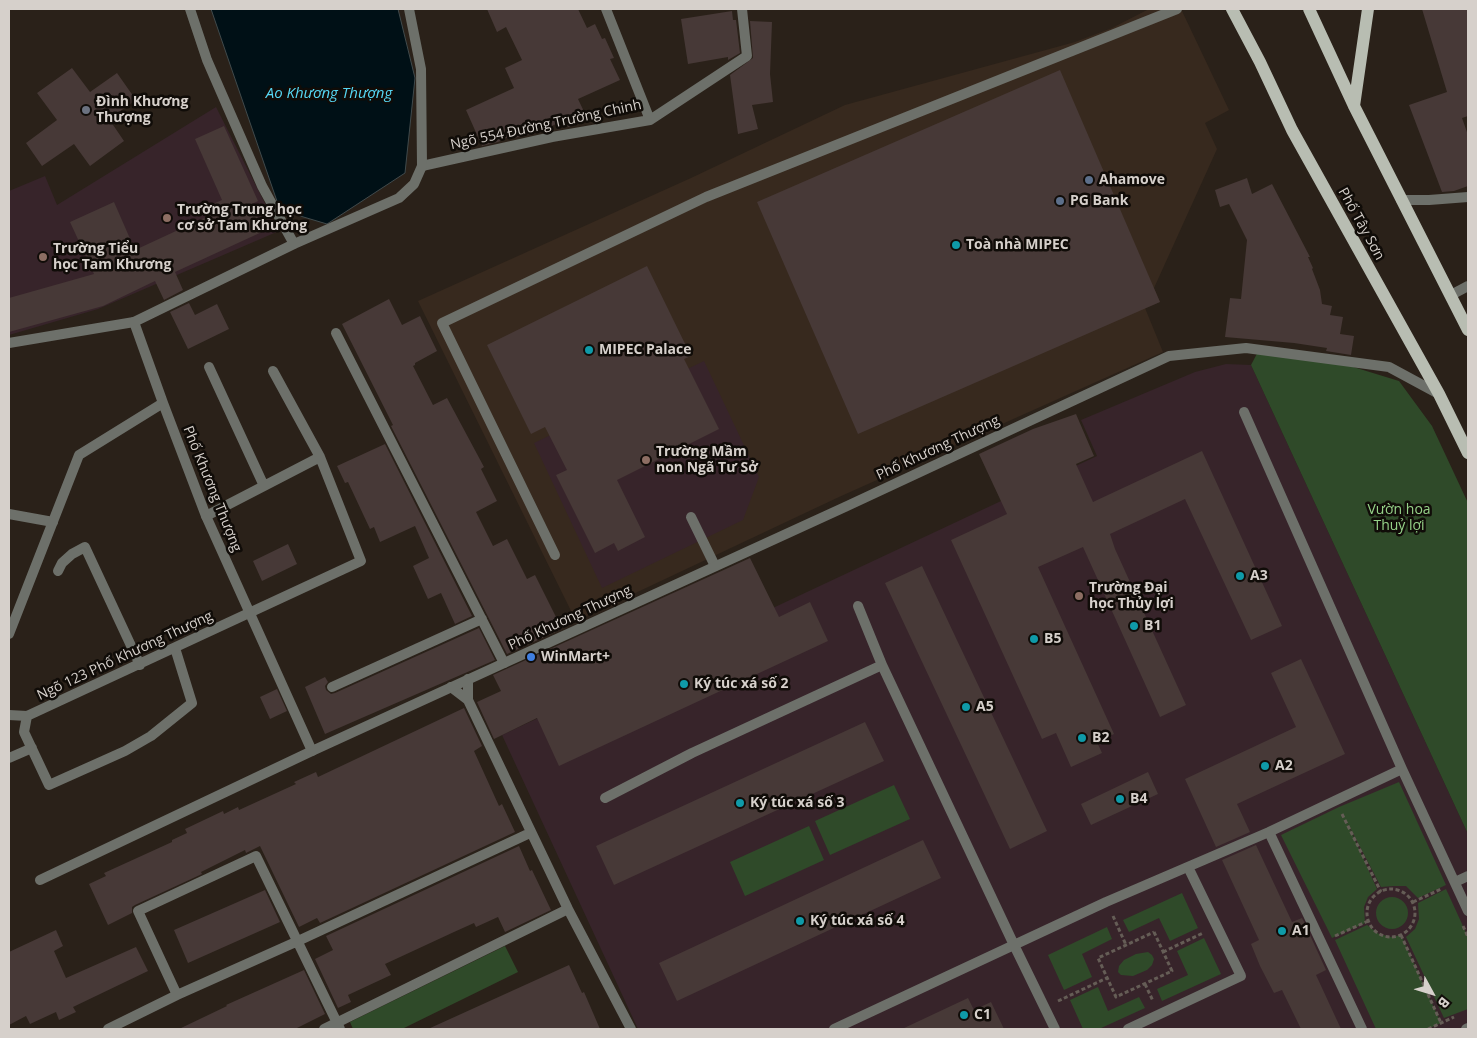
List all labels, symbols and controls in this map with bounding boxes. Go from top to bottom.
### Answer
water label: Ao Khương Thượng [266,85,392,103]
place label: Đình Khương Thượng [96,94,188,126]
street label: Ngõ 554 Đường Trường Chinh [449,97,643,153]
marker: Đình Khương Thượng [80,104,92,116]
place label: Ahamove [1099,172,1165,188]
marker: Ahamove [1083,174,1095,186]
street label: Phố Tây Sơn [1334,185,1388,263]
place label: PG Bank [1070,193,1128,209]
marker: PG Bank [1054,195,1066,207]
place label: Trường Trung học cơ sở Tam Khương [177,202,307,234]
marker: Trường Trung học cơ sở Tam Khương [161,212,173,224]
place label: Toà nhà MIPEC [966,237,1069,253]
marker: Toà nhà MIPEC [950,239,962,251]
place label: Trường Tiểu học Tam Khương [53,241,171,274]
marker: Trường Tiểu học Tam Khương [37,251,49,263]
place label: MIPEC Palace [599,342,691,358]
marker: MIPEC Palace [583,344,595,356]
street label: Phố Khương Thượng [874,412,1002,484]
street label: Phố Khương Thượng [179,424,245,554]
place label: Trường Mầm non Ngã Tư Sở [656,444,758,477]
marker: Trường Mầm non Ngã Tư Sở [640,454,652,466]
park label: Vườn hoa Thuỷ lợi [1367,502,1431,534]
place label: A3 [1250,568,1268,584]
marker: A3 [1234,570,1246,582]
place label: Trường Đại học Thủy lợi [1089,580,1174,612]
street label: Phố Khương Thượng [506,582,634,654]
marker: Trường Đại học Thủy lợi [1073,590,1085,602]
street label: Ngõ 123 Phố Khương Thượng [34,608,216,704]
place label: B1 [1144,618,1161,634]
marker: B1 [1128,620,1140,632]
place label: B5 [1044,631,1061,647]
marker: B5 [1028,633,1040,645]
place label: WinMart+ [541,649,610,665]
marker: WinMart+ [525,651,537,663]
place label: Ký túc xá số 2 [694,676,788,692]
marker: Ký túc xá số 2 [678,678,690,690]
place label: A5 [976,699,994,715]
marker: A5 [960,701,972,713]
place label: B2 [1092,730,1109,746]
marker: B2 [1076,732,1088,744]
place label: A2 [1275,758,1293,774]
marker: A2 [1259,760,1271,772]
place label: B4 [1130,791,1147,807]
marker: B4 [1114,793,1126,805]
place label: Ký túc xá số 3 [750,795,844,811]
marker: Ký túc xá số 3 [734,797,746,809]
place label: Ký túc xá số 4 [810,913,904,929]
marker: Ký túc xá số 4 [794,915,806,927]
place label: A1 [1292,923,1310,939]
marker: A1 [1276,925,1288,937]
north arrow [1407,968,1457,1018]
text: B [1434,993,1454,1012]
place label: C1 [974,1007,991,1023]
marker: C1 [958,1009,970,1021]

